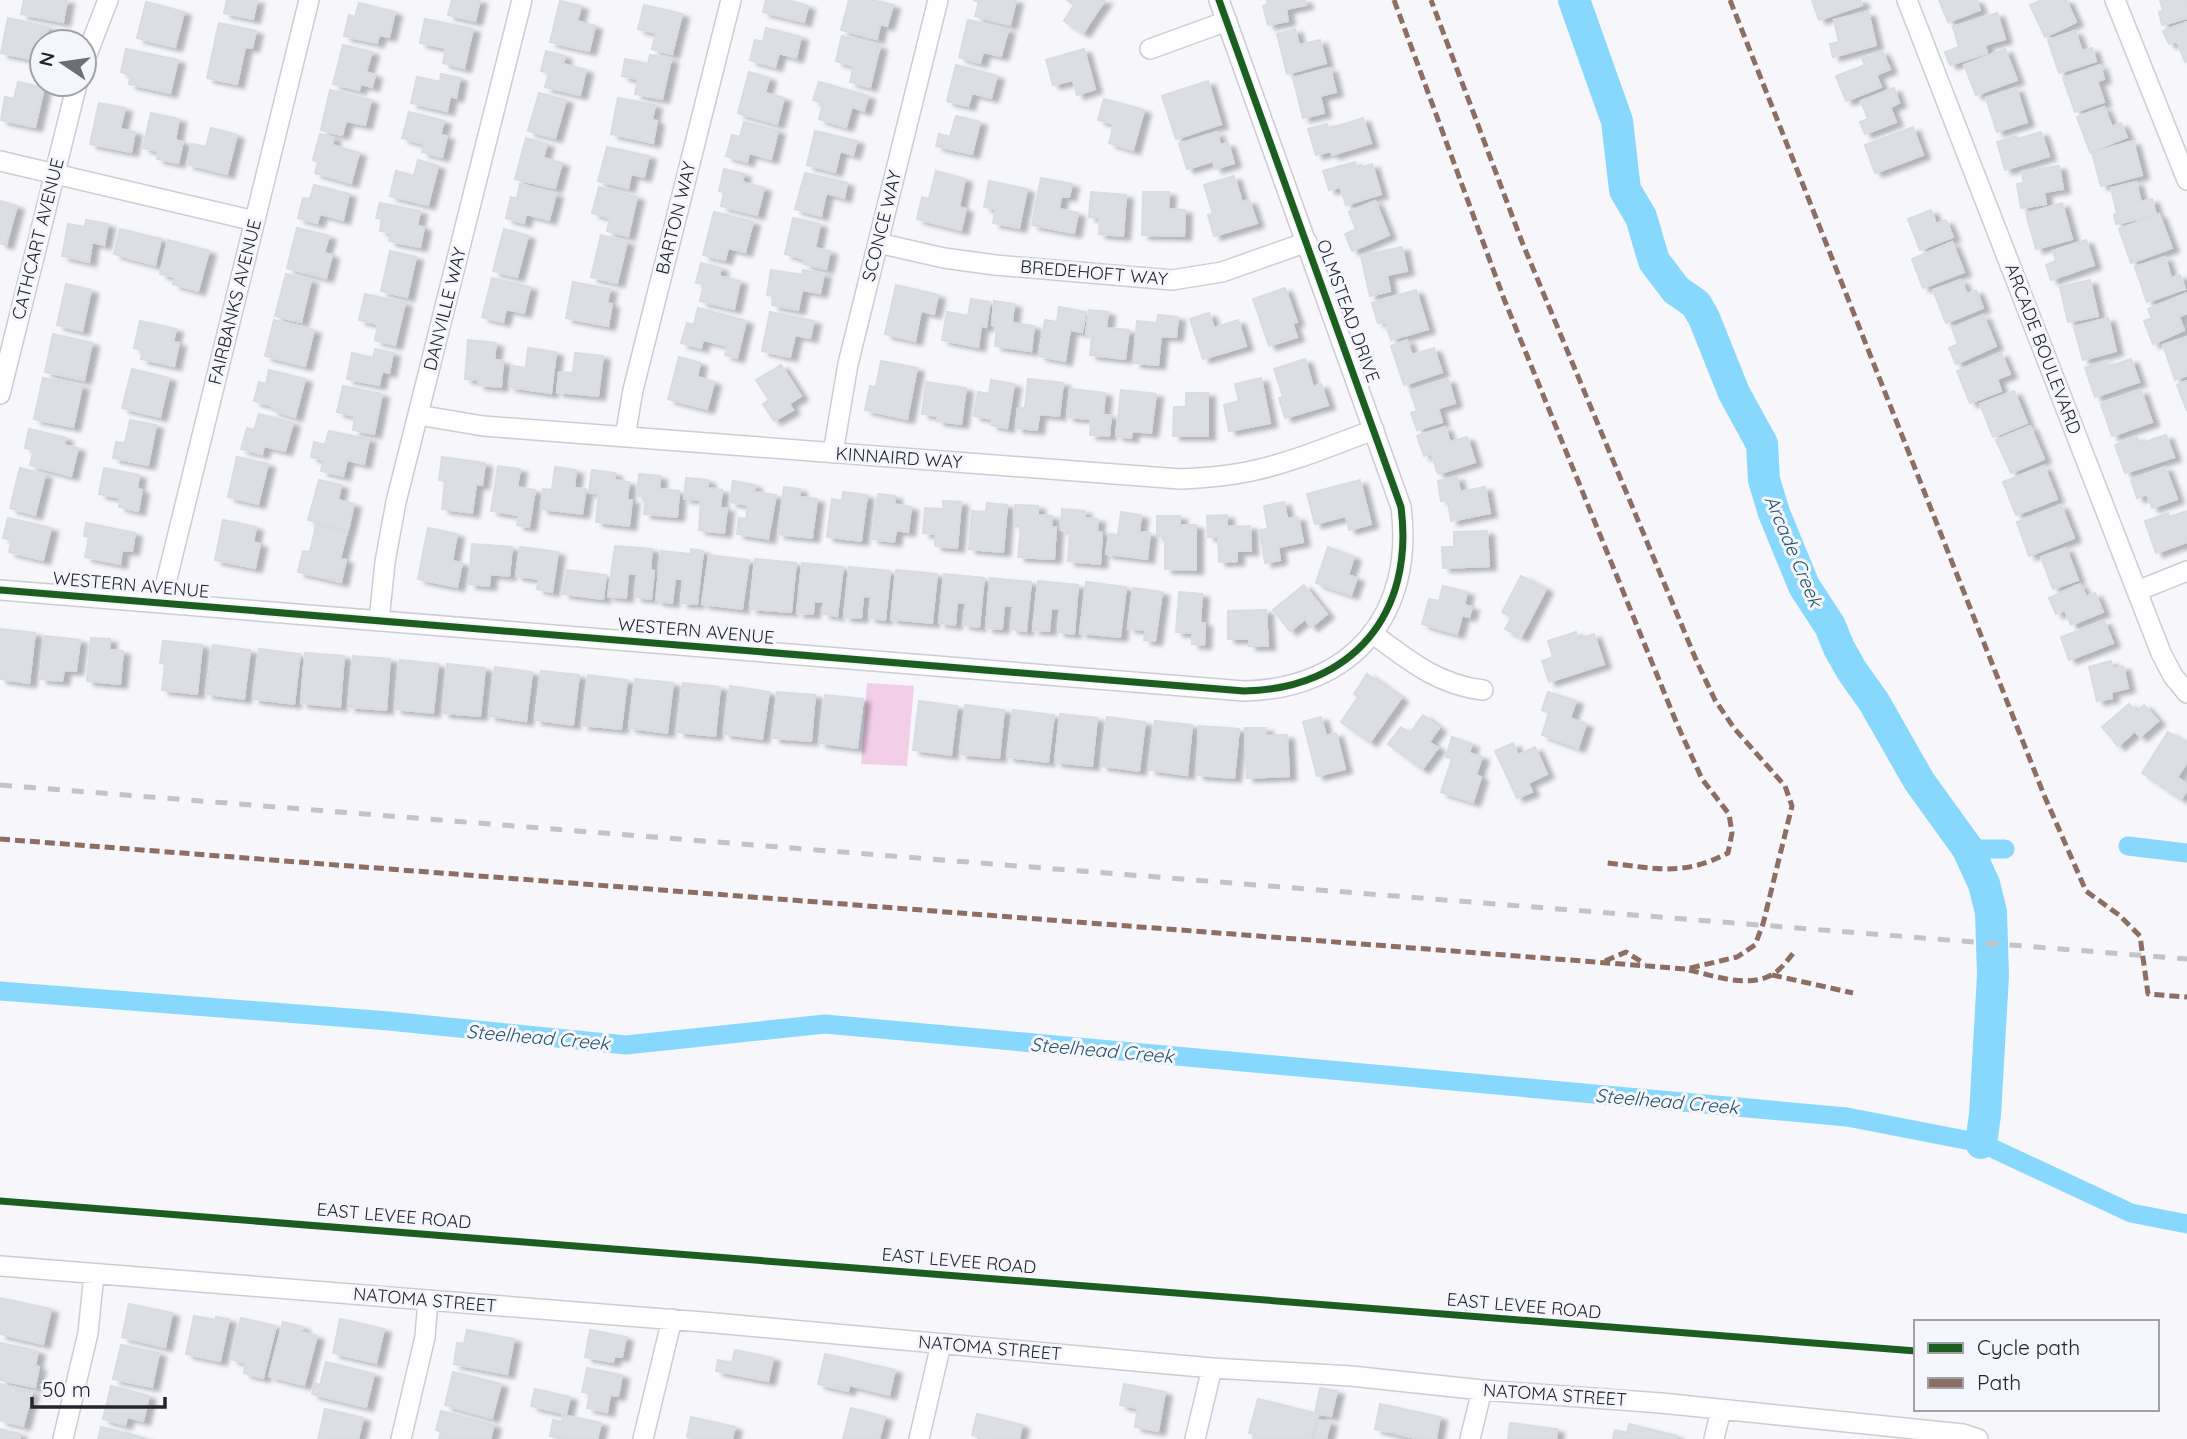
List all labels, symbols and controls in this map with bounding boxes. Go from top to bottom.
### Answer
north arrow [28,28,98,98]
text: N [33,50,60,69]
street label: CATHCART AVENUE [6,156,69,322]
street label: BARTON WAY [650,159,701,277]
street label: SCONCE WAY [857,168,906,284]
street label: FAIRBANKS AVENUE [203,217,266,387]
street label: OLMSTEAD DRIVE [1312,236,1385,386]
street label: DANVILLE WAY [418,245,471,373]
street label: BREDEHOFT WAY [1019,255,1169,290]
street label: ARCADE BOULEVARD [2000,260,2087,438]
street label: KINNAIRD WAY [835,442,963,473]
water label: Arcade Creek [1760,492,1829,612]
street label: WESTERN AVENUE [52,566,210,603]
street label: WESTERN AVENUE [617,612,775,649]
water label: Steelhead Creek [465,1019,612,1055]
water label: Steelhead Creek [1029,1032,1176,1068]
water label: Steelhead Creek [1594,1083,1741,1119]
street label: EAST LEVEE ROAD [316,1197,472,1234]
street label: EAST LEVEE ROAD [881,1242,1037,1279]
street label: NATOMA STREET [352,1282,498,1317]
street label: EAST LEVEE ROAD [1446,1287,1602,1324]
legend [1914,1320,2159,1411]
street label: NATOMA STREET [917,1330,1063,1365]
text: Cycle path [1977,1334,2080,1360]
scale bar [32,1366,164,1410]
text: Path [1977,1369,2021,1395]
text: 50 m [42,1376,91,1402]
street label: NATOMA STREET [1482,1378,1628,1411]

